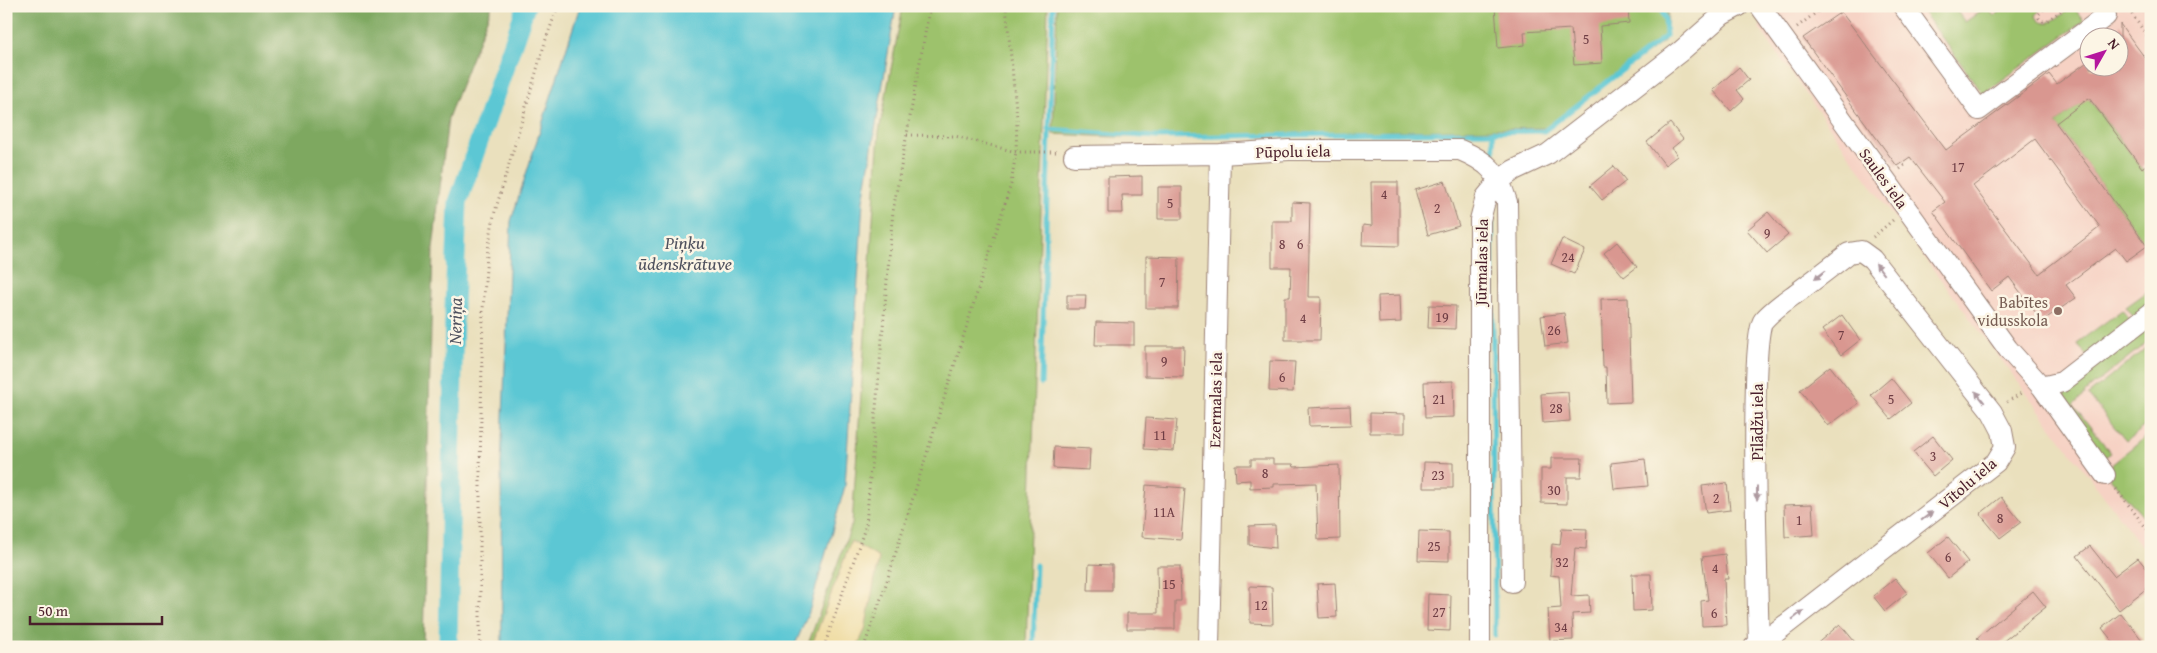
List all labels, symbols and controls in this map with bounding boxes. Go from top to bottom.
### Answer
north arrow [2080,28,2130,78]
house number: 5 [1583,29,1589,49]
text: N [2103,34,2125,54]
street label: Pūpolu iela [1255,138,1331,164]
street label: Saules iela [1854,143,1915,214]
house number: 17 [1951,157,1965,177]
house number: 4 [1381,184,1388,204]
house number: 5 [1167,193,1173,213]
house number: 2 [1434,198,1440,218]
street label: Jūrmalas iela [1468,218,1494,308]
house number: 9 [1764,223,1771,243]
water label: Piņķu ūdenskrātuve [638,229,732,277]
house number: 8 [1279,234,1286,254]
house number: 6 [1297,234,1304,254]
house number: 24 [1561,247,1575,267]
one-way arrow [1874,263,1885,276]
one-way arrow [1814,270,1827,281]
house number: 7 [1159,272,1166,292]
place label: Babītes vidusskola [1978,290,2048,332]
water label: Neriņa [441,297,469,346]
marker: Babītes vidusskola [2052,305,2064,317]
house number: 19 [1435,307,1449,327]
house number: 4 [1300,308,1307,328]
house number: 26 [1547,320,1561,340]
house number: 7 [1838,325,1845,345]
house number: 9 [1161,351,1168,371]
street label: Ezermalas iela [1202,351,1228,448]
house number: 6 [1279,367,1286,387]
street label: Pīlādžu iela [1745,383,1769,460]
house number: 21 [1432,389,1446,409]
house number: 5 [1888,389,1894,409]
one-way arrow [1975,391,1986,404]
house number: 28 [1549,398,1563,418]
house number: 11 [1153,425,1167,445]
house number: 3 [1930,446,1936,466]
street label: Vītolu iela [1933,451,2002,515]
house number: 8 [1262,463,1269,483]
house number: 23 [1431,465,1445,485]
house number: 30 [1547,480,1561,500]
one-way arrow [1753,485,1761,501]
house number: 2 [1713,488,1719,508]
house number: 11A [1153,502,1175,522]
house number: 8 [1997,508,2004,528]
house number: 1 [1796,510,1802,530]
one-way arrow [1920,511,1934,521]
house number: 25 [1427,536,1441,556]
house number: 6 [1945,547,1952,567]
house number: 32 [1555,552,1569,572]
house number: 4 [1712,558,1719,578]
house number: 15 [1162,574,1176,594]
scale bar [30,593,162,625]
house number: 12 [1254,595,1268,615]
text: 50 m [38,600,69,621]
house number: 27 [1432,602,1446,622]
house number: 6 [1711,603,1718,623]
one-way arrow [1791,610,1804,621]
house number: 34 [1554,617,1568,637]

